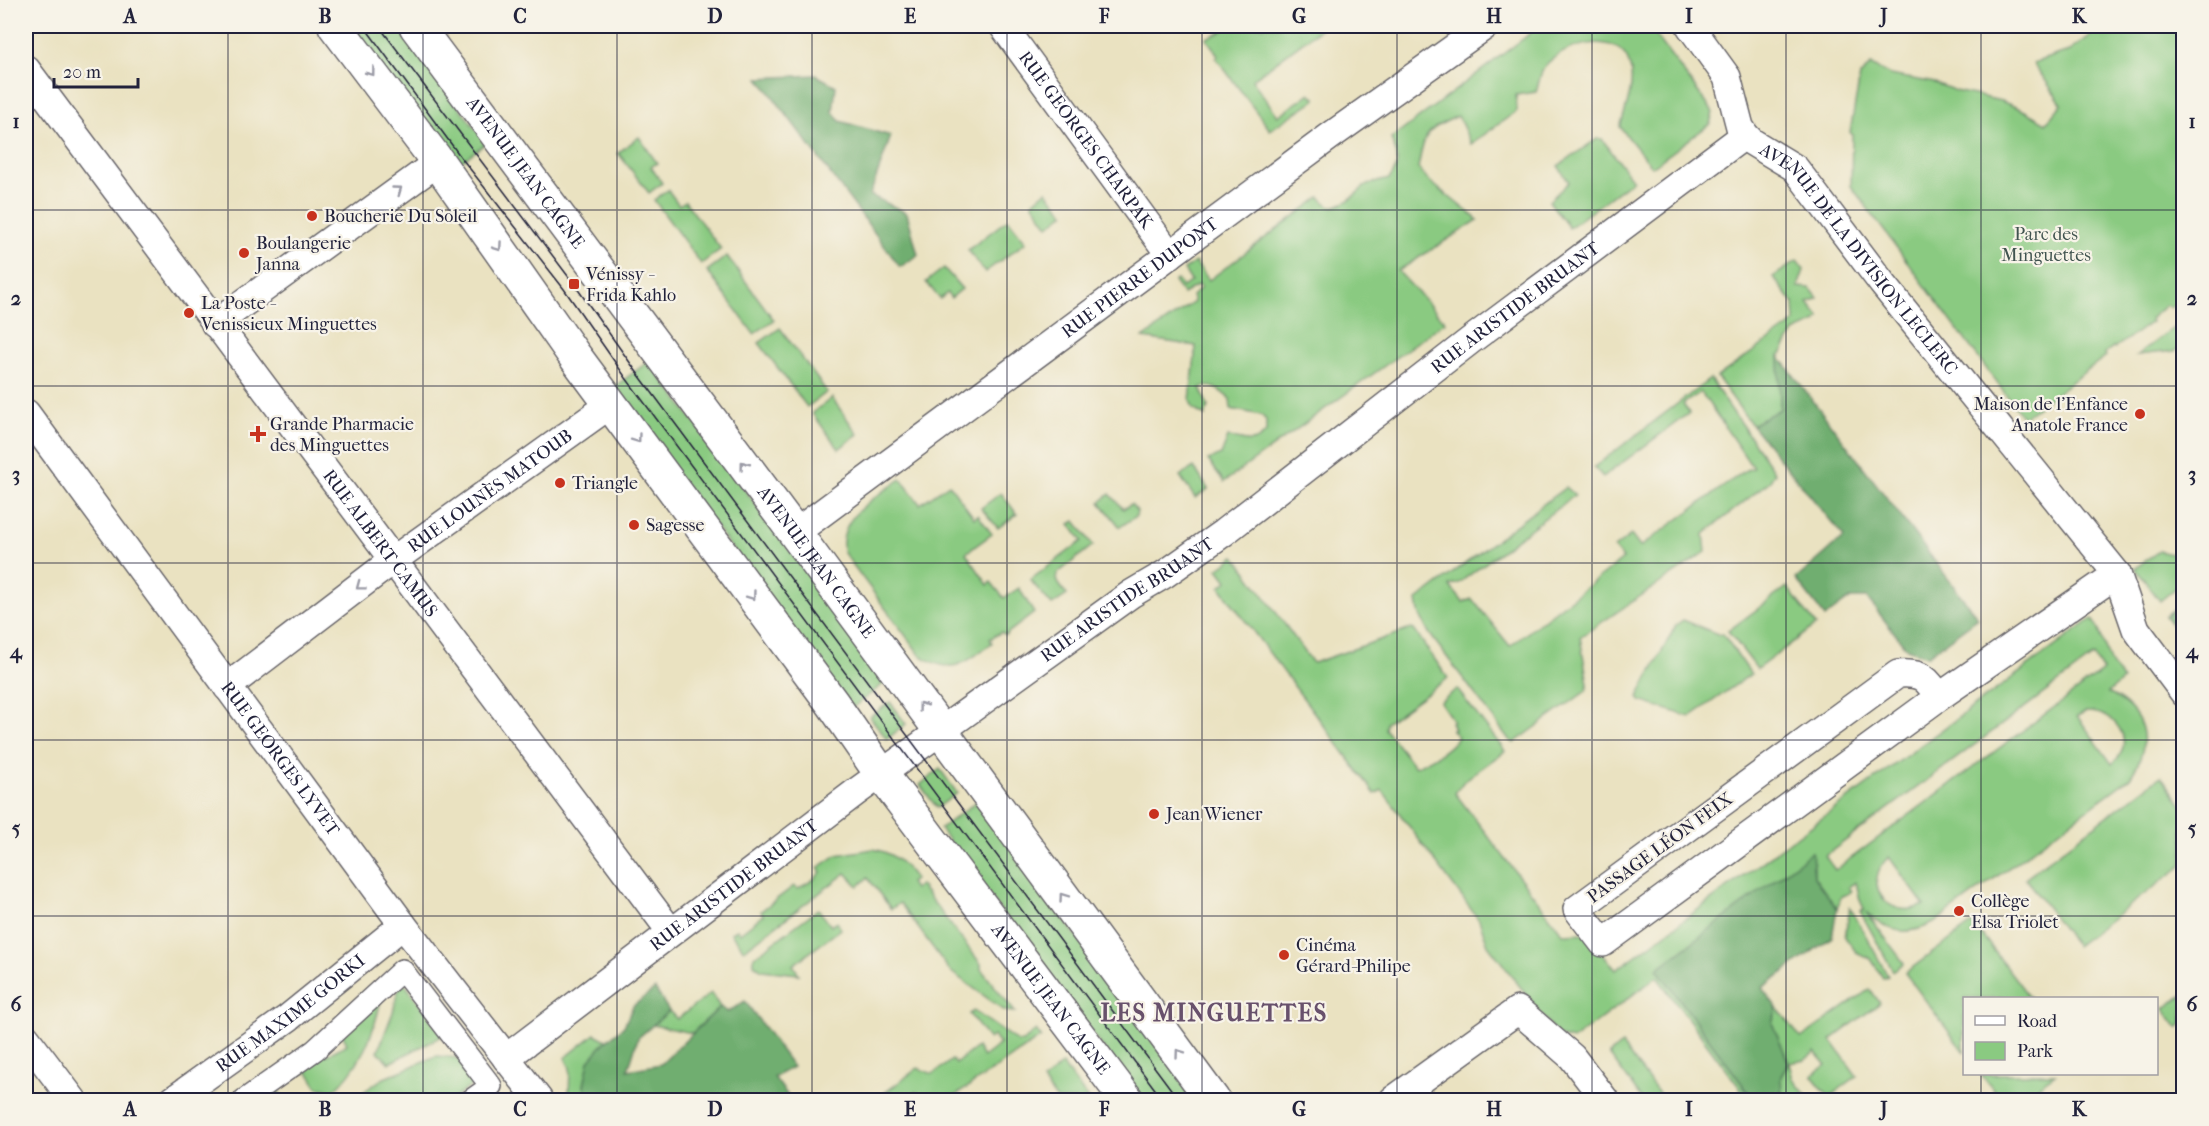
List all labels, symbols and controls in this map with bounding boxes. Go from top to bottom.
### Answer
text: A [122,5,138,28]
text: B [318,5,332,28]
text: C [513,5,527,28]
text: D [707,5,723,28]
text: E [904,5,916,28]
text: F [1098,5,1110,28]
text: G [1292,5,1306,28]
text: H [1486,5,1502,28]
text: I [1685,5,1693,28]
text: J [1878,5,1888,28]
text: K [2072,5,2088,28]
street label: RUE GEORGES CHARPAK [1014,47,1158,234]
scale bar [54,51,138,89]
text: 20 m [63,62,101,83]
one-way arrow [363,66,374,77]
street label: AVENUE JEAN CAGNE [462,92,589,252]
text: 1 [12,110,20,133]
text: 1 [2188,110,2196,133]
street label: AVENUE DE LA DIVISION LECLERC [1755,138,1962,379]
one-way arrow [392,186,403,197]
place label: Boucherie Du Soleil [324,206,477,227]
marker: Boucherie Du Soleil [305,209,319,223]
street label: RUE PIERRE DUPONT [1057,212,1223,342]
park label: Parc des Minguettes [2001,224,2091,266]
place label: Boulangerie Janna [254,233,351,275]
street label: RUE ARISTIDE BRUANT [1427,237,1604,378]
one-way arrow [491,240,502,251]
marker: Boulangerie Janna [237,246,251,260]
place label: Vénissy - Frida Kahlo [585,264,676,306]
marker: Vénissy - Frida Kahlo [567,277,581,291]
text: 2 [11,287,21,310]
text: 2 [2187,287,2197,310]
place label: La Poste - Venissieux Minguettes [200,293,377,335]
marker: La Poste - Venissieux Minguettes [182,306,196,320]
place label: Maison de l'Enfance Anatole France [1974,394,2128,436]
marker: Maison de l'Enfance Anatole France [2133,407,2147,421]
place label: Grande Pharmacie des Minguettes [270,414,414,456]
street label: RUE LOUNÈS MATOUB [403,425,576,557]
marker: Grande Pharmacie des Minguettes [251,427,265,441]
one-way arrow [629,432,640,443]
one-way arrow [740,460,751,471]
text: 3 [12,463,20,486]
text: 3 [2188,463,2196,486]
street label: RUE ALBERT CAMUS [319,465,442,621]
place label: Triangle [572,473,638,494]
marker: Triangle [553,476,567,490]
street label: AVENUE JEAN CAGNE [753,481,879,642]
place label: Sagesse [646,515,704,536]
marker: Sagesse [627,518,641,532]
street label: RUE ARISTIDE BRUANT [1036,532,1218,666]
one-way arrow [355,579,366,590]
one-way arrow [745,589,756,600]
text: 4 [9,640,23,664]
text: 4 [2185,640,2199,664]
street label: RUE GEORGES LYVET [217,677,344,840]
one-way arrow [918,702,929,713]
street label: PASSAGE LÉON FEIX [1583,787,1737,908]
place label: Jean Wiener [1164,804,1263,825]
marker: Jean Wiener [1147,807,1161,821]
street label: RUE ARISTIDE BRUANT [646,814,823,955]
text: 5 [12,817,21,840]
text: 5 [2188,817,2197,840]
place label: Collège Elsa Triolet [1971,891,2059,933]
one-way arrow [1059,892,1070,903]
marker: Collège Elsa Triolet [1952,904,1966,918]
street label: AVENUE JEAN CAGNE [987,918,1114,1079]
place label: Cinéma Gérard-Philipe [1296,935,1411,977]
marker: Cinéma Gérard-Philipe [1277,948,1291,962]
street label: RUE MAXIME GORKI [212,950,369,1077]
text: 6 [11,993,23,1016]
text: 6 [2187,993,2199,1016]
legend [1963,997,2158,1075]
district label: LES MINGUETTES [1100,999,1328,1027]
text: Road [2017,1011,2057,1032]
text: Park [2017,1041,2054,1062]
one-way arrow [1175,1049,1186,1060]
text: A [122,1098,138,1121]
text: B [318,1098,332,1121]
text: C [513,1098,527,1121]
text: D [707,1098,723,1121]
text: E [904,1098,916,1121]
text: F [1098,1098,1110,1121]
text: G [1292,1098,1306,1121]
text: H [1486,1098,1502,1121]
text: I [1685,1098,1693,1121]
text: J [1878,1098,1888,1121]
text: K [2072,1098,2088,1121]

